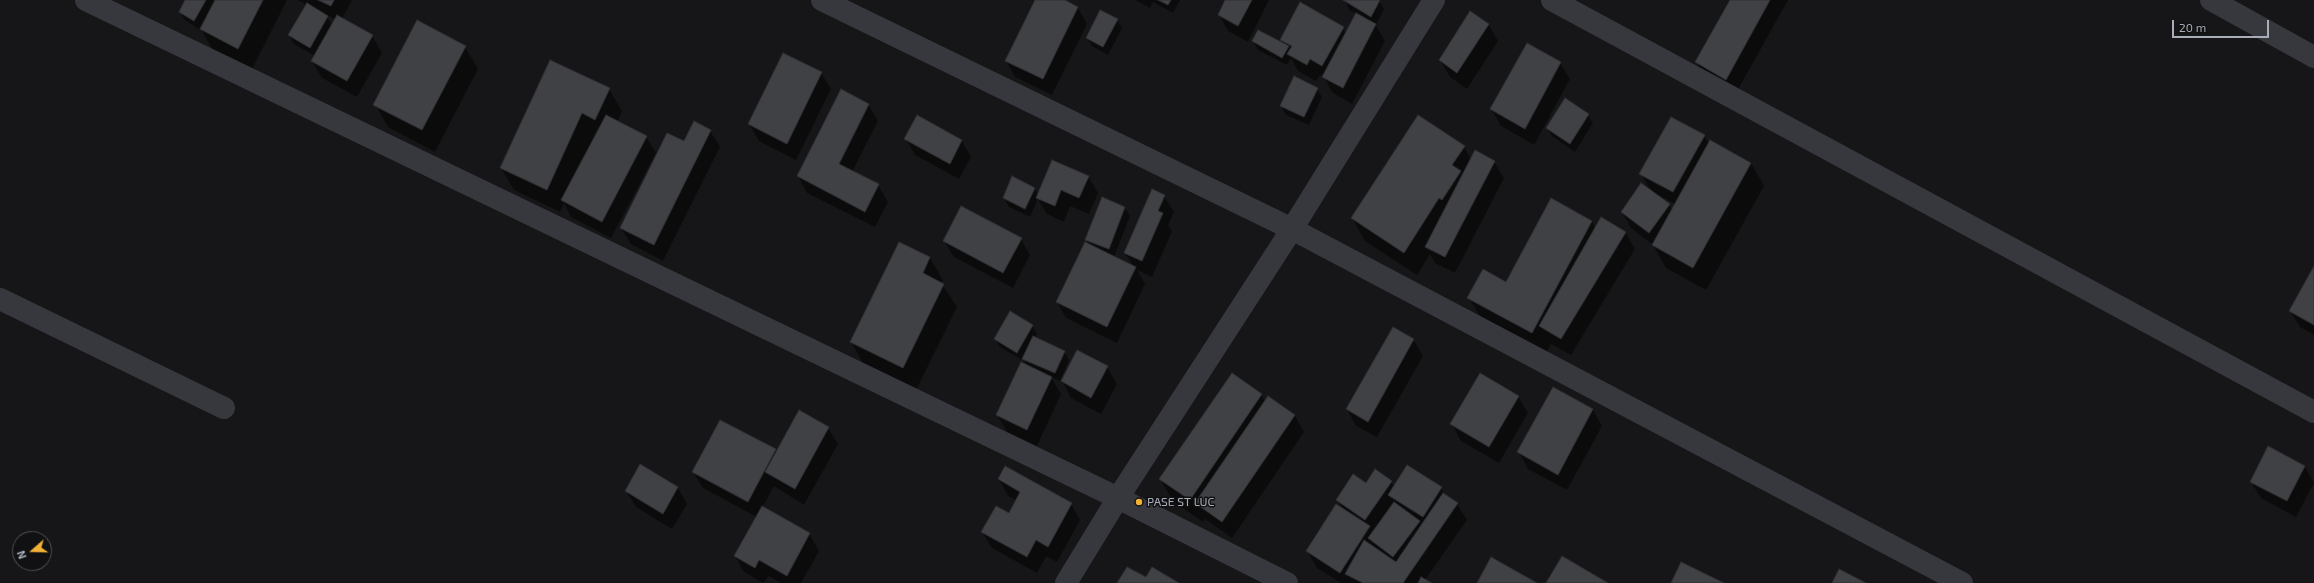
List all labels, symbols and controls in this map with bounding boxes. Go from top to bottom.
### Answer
scale bar [2174,12,2271,38]
text: 20 m [2179,20,2206,34]
place label: PASE ST LUC [1147,495,1214,509]
marker: PASE ST LUC [1134,497,1144,507]
north arrow [12,531,52,571]
text: N [14,549,29,561]

